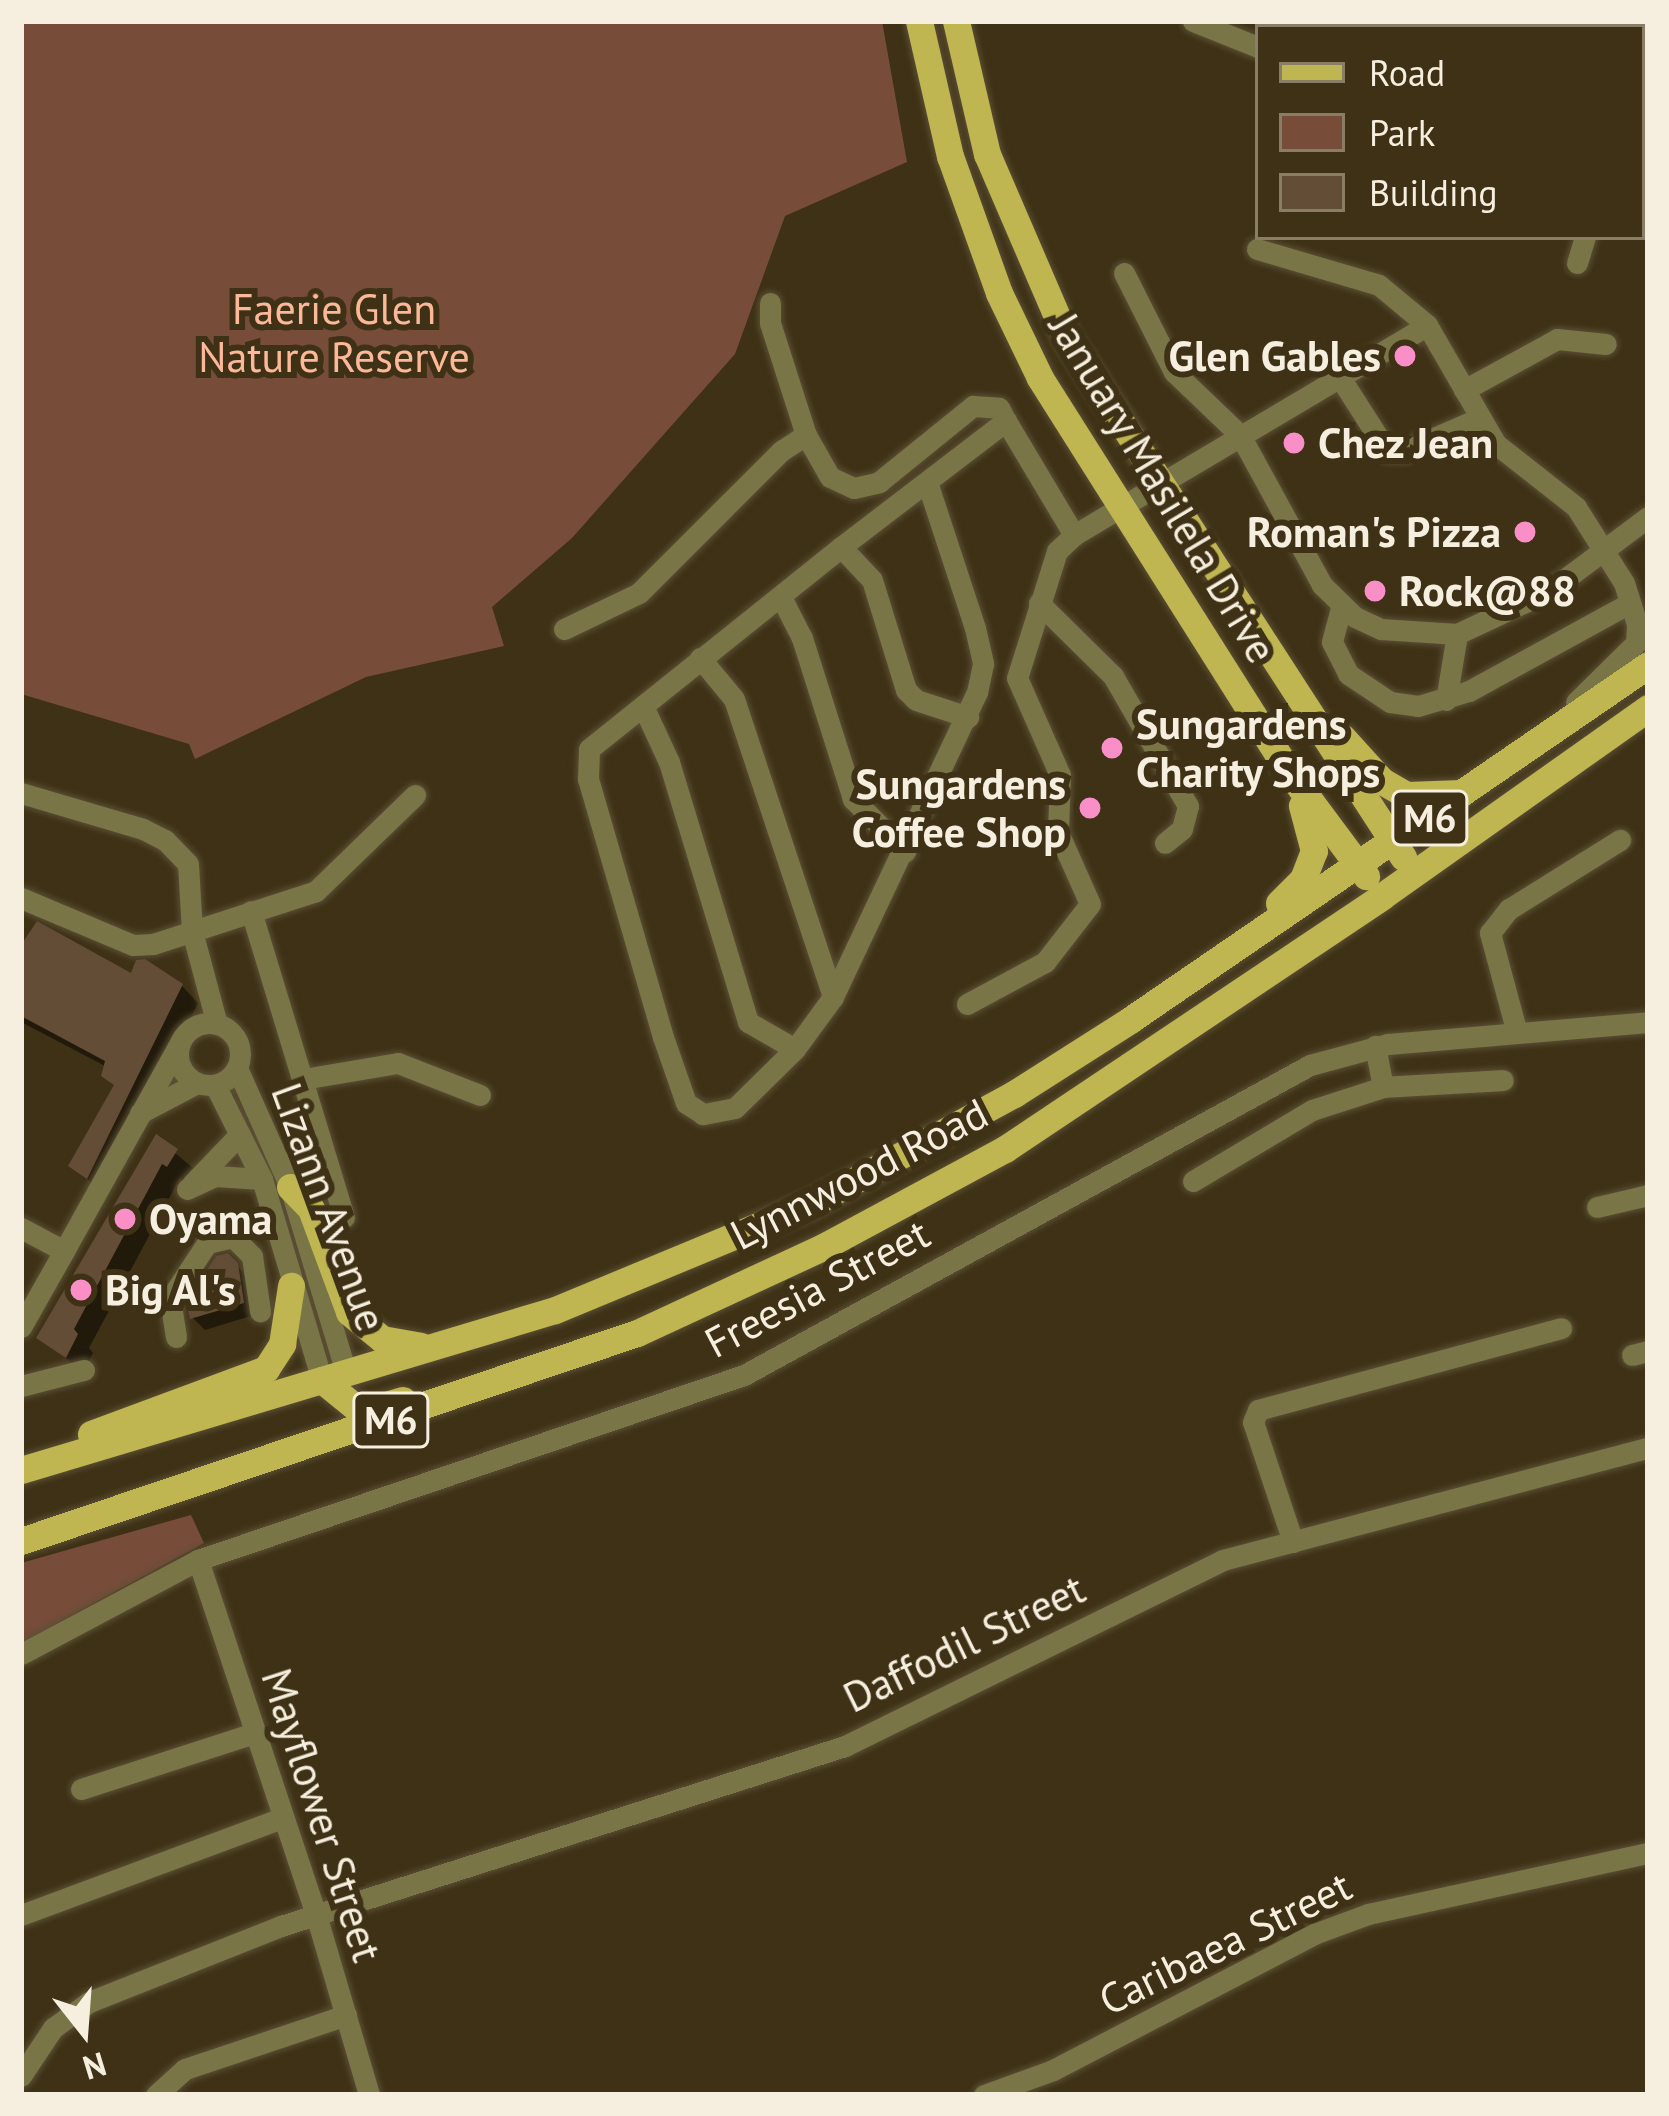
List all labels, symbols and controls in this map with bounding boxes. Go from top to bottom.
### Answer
legend [1255,24,1645,240]
text: Road [1369,49,1445,96]
text: Park [1369,109,1435,156]
text: Building [1369,169,1498,216]
park label: Faerie Glen Nature Reserve [198,284,470,382]
street label: January Masilela Drive [1038,304,1288,672]
place label: Glen Gables [1168,331,1381,381]
marker: Glen Gables [1392,343,1418,369]
place label: Chez Jean [1318,418,1494,468]
marker: Chez Jean [1281,430,1307,456]
place label: Roman's Pizza [1247,507,1501,557]
marker: Roman's Pizza [1512,519,1538,545]
place label: Rock@88 [1399,566,1576,616]
marker: Rock@88 [1362,578,1388,604]
place label: Sungardens Charity Shops [1136,699,1382,798]
marker: Sungardens Charity Shops [1099,735,1125,761]
place label: Sungardens Coffee Shop [852,759,1066,858]
road number: M6 [1391,785,1469,851]
marker: Sungardens Coffee Shop [1077,795,1103,821]
street label: Lizann Avenue [261,1076,397,1338]
street label: Lynnwood Road [722,1088,996,1260]
place label: Oyama [149,1194,272,1244]
marker: Oyama [112,1206,138,1232]
street label: Freesia Street [696,1208,938,1368]
place label: Big Al's [105,1265,237,1315]
marker: Big Al's [68,1277,94,1303]
road number: M6 [352,1387,430,1453]
street label: Daffodil Street [835,1563,1093,1723]
street label: Mayflower Street [251,1662,393,1968]
street label: Caribaea Street [1091,1860,1359,2026]
north arrow [24,1972,144,2092]
text: N [78,2043,111,2091]

